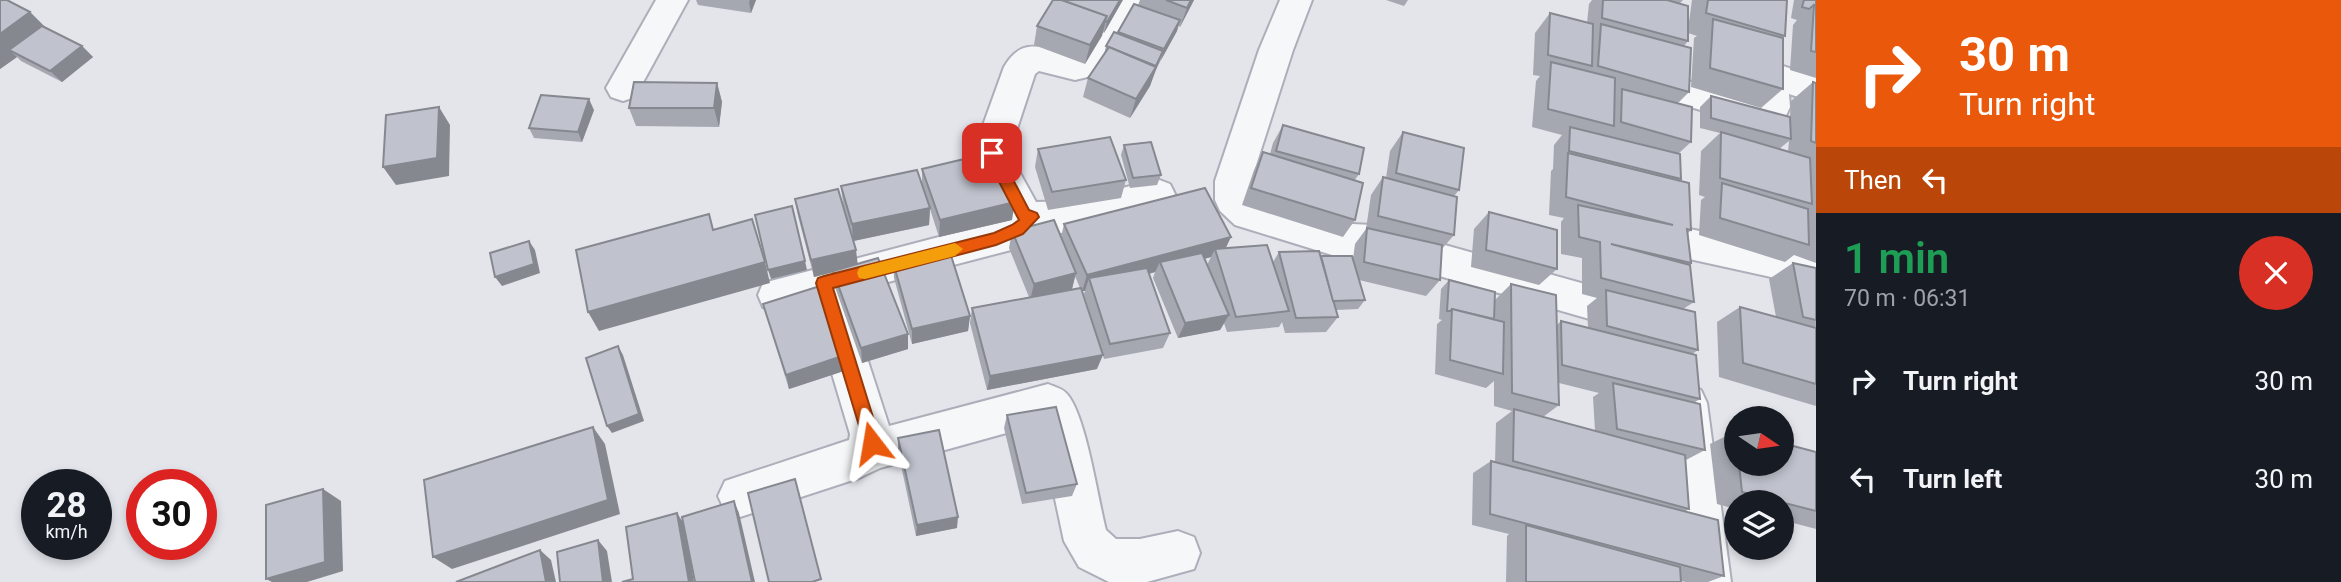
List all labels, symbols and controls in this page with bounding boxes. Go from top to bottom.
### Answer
text: 30 m [1959,26,2070,83]
icon: right [1844,28,1935,119]
text: Turn right [1959,85,2095,123]
pin [962,123,1022,183]
icon: arrive [973,134,1011,172]
icon: left [1916,161,1954,199]
text: Then [1844,165,1902,195]
text: 1 min [1844,234,1949,283]
button: close [2239,236,2313,310]
text: 70 m · 06:31 [1844,285,1970,312]
icon: right [1844,362,1882,400]
text: Turn right [1903,366,2018,396]
text: 30 m [2255,366,2313,396]
position arrow [835,406,909,480]
north arrow [1724,406,1794,476]
map controls [1724,406,1794,560]
icon: left [1844,460,1882,498]
text: Turn left [1903,464,2002,494]
text: 30 m [2255,464,2313,494]
speed limit sign: 30 [126,469,217,560]
text: 28 [46,485,87,526]
button: layers [1724,490,1794,560]
text: km/h [45,521,88,542]

